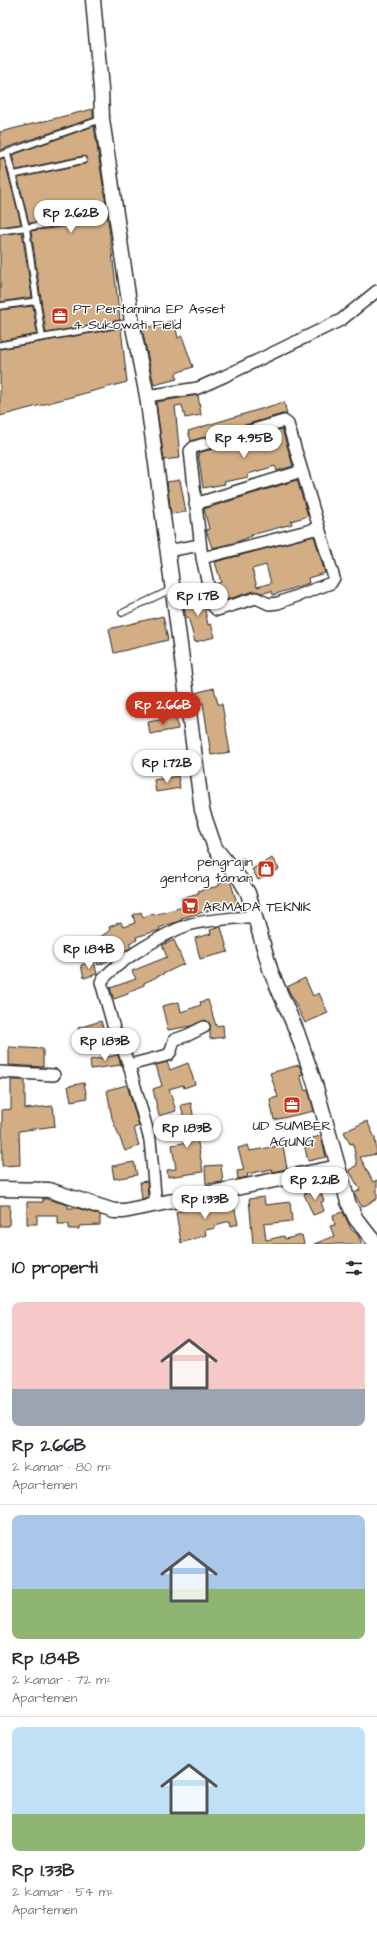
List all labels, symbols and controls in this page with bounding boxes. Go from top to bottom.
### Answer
pin: Rp 2.62B [30,200,112,234]
text: Rp 2.62B [43,204,99,222]
place label: PT Pertamina EP Asset 4 Sukowati Field [73,299,225,335]
office icon: PT Pertamina EP Asset 4 Sukowati Field [50,306,70,326]
pin: Rp 4.95B [203,425,285,459]
text: Rp 4.95B [215,429,273,447]
pin: Rp 1.7B [161,583,235,617]
text: Rp 1.7B [177,587,219,605]
pin: Rp 2.66B [122,692,204,726]
text: Rp 2.66B [135,696,191,714]
pin: Rp 1.72B [126,750,208,784]
text: Rp 1.72B [142,754,192,772]
place label: pengrajin gentong taman [160,852,253,888]
shop icon: pengrajin gentong taman [256,859,276,879]
supermarket icon: ARMADA TEKNIK [180,896,200,916]
place label: ARMADA TEKNIK [203,897,312,917]
pin: Rp 1.84B [48,936,130,970]
text: Rp 1.84B [63,940,115,958]
pin: Rp 1.83B [64,1028,146,1062]
text: Rp 1.83B [80,1032,130,1050]
office icon: UD SUMBER AGUNG [282,1095,302,1115]
pin: Rp 1.83B [146,1115,228,1149]
place label: UD SUMBER AGUNG [252,1116,332,1152]
text: Rp 1.83B [162,1119,212,1137]
pin: Rp 2.21B [274,1167,356,1201]
text: Rp 2.21B [290,1171,340,1189]
pin: Rp 1.33B [164,1186,246,1220]
text: Rp 1.33B [181,1190,229,1208]
text: 10 properti [12,1256,98,1280]
icon: filters [343,1257,365,1279]
icon: home [153,1328,225,1400]
text: Rp 2.66B [12,1434,86,1458]
text: 2 kamar · 80 m² [12,1458,112,1476]
text: Apartemen [12,1476,77,1494]
icon: home [153,1541,225,1613]
text: Rp 1.84B [12,1647,80,1671]
text: 2 kamar · 72 m² [12,1671,111,1689]
text: Apartemen [12,1689,77,1707]
icon: home [153,1753,225,1825]
text: Rp 1.33B [12,1859,74,1883]
text: 2 kamar · 54 m² [12,1883,114,1901]
text: Apartemen [12,1901,77,1919]

